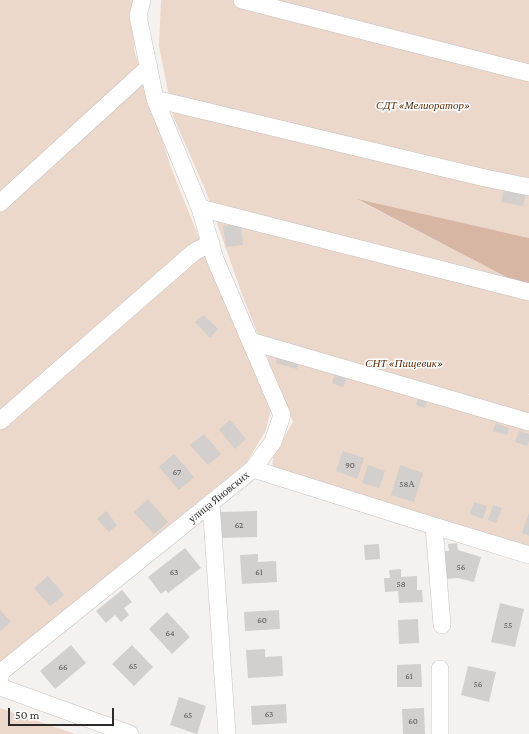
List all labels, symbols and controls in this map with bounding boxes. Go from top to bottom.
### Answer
park label: СДТ «Мелиоратор» [376,99,470,113]
park label: СНТ «Пищевик» [365,357,443,371]
house number: 90 [345,460,355,470]
house number: 67 [173,467,181,477]
street label: улица Яновских [186,468,252,526]
house number: 58А [399,479,415,489]
house number: 62 [235,520,243,530]
house number: 56 [457,562,465,572]
house number: 63 [170,567,178,577]
house number: 61 [255,567,263,577]
house number: 58 [396,579,406,589]
house number: 60 [257,615,267,625]
house number: 55 [504,620,512,630]
house number: 64 [165,628,175,638]
house number: 65 [129,661,137,671]
house number: 66 [58,662,68,672]
house number: 61 [405,671,413,681]
house number: 56 [474,679,482,689]
scale bar [10,700,116,726]
text: 50 m [15,708,39,722]
house number: 63 [265,709,273,719]
house number: 65 [184,710,192,720]
house number: 60 [408,716,418,726]

